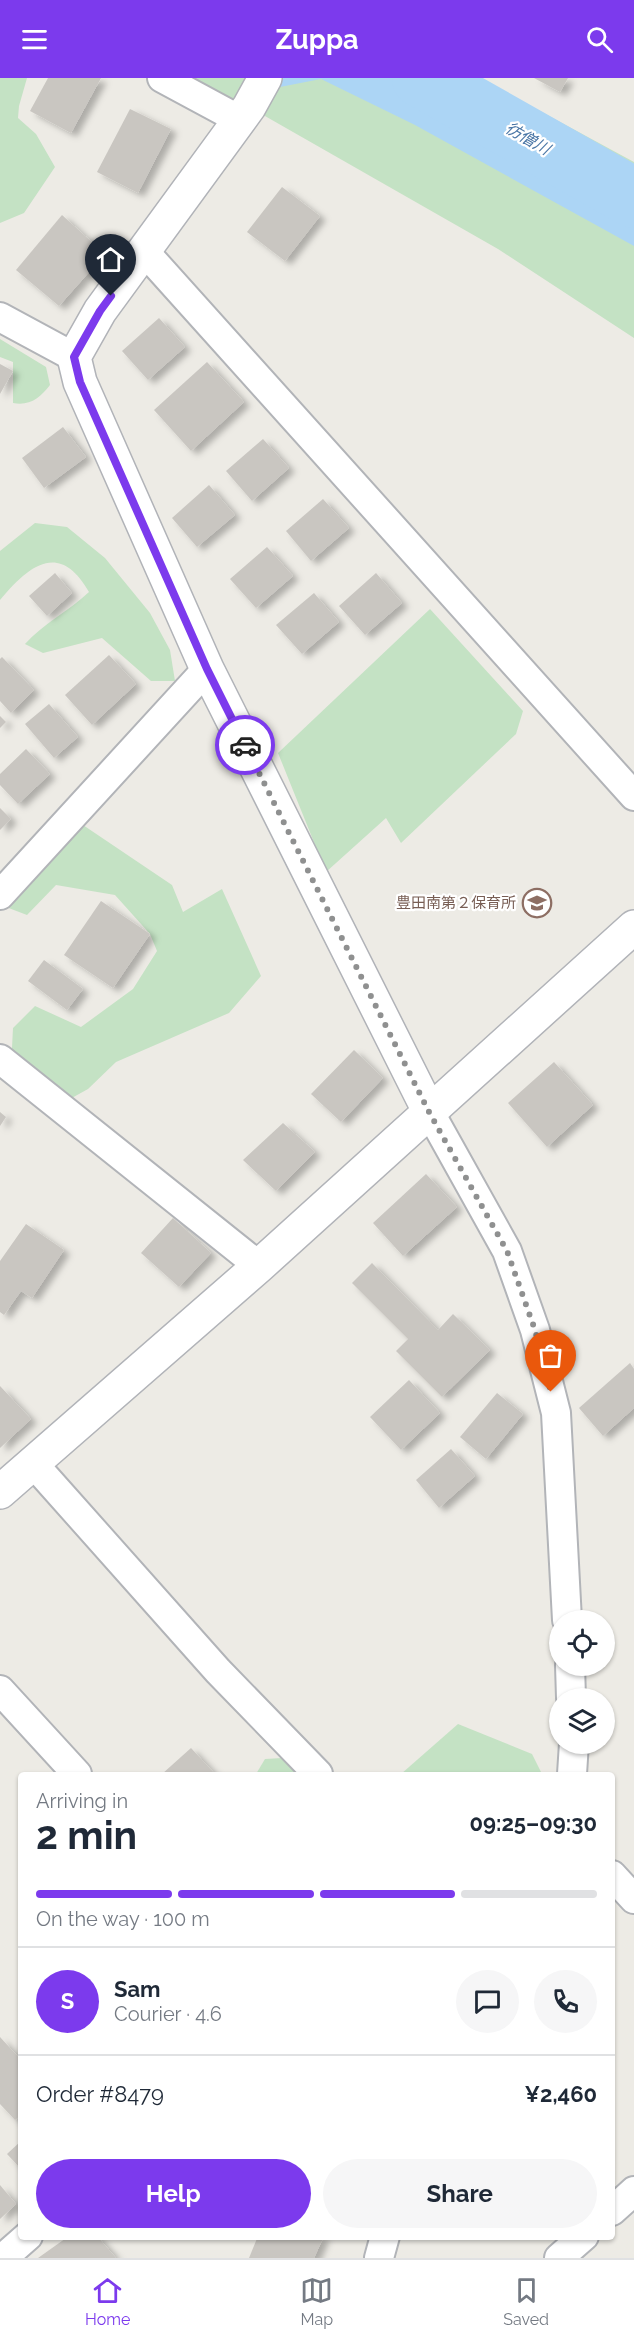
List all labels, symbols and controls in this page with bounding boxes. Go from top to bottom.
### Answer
icon: menu [18,23,51,56]
icon: search [583,23,616,56]
text: Zuppa [275,24,359,55]
water label: 彷僧川 [502,118,555,160]
pin [85,234,136,296]
icon: home [94,243,127,276]
courier [215,715,275,775]
icon: car [229,729,262,762]
school or university icon: 豊田南第２保育所 [521,887,553,919]
place label: 豊田南第２保育所 [396,894,516,912]
pin [525,1330,576,1392]
icon: bag [534,1339,567,1372]
map controls [549,1610,615,1754]
button: locate [549,1610,615,1676]
button: layers [549,1688,615,1754]
text: Arriving in [36,1789,128,1813]
text: 09:25–09:30 [470,1810,597,1836]
text: 2 min [36,1812,137,1858]
text: On the way · 100 m [36,1907,210,1931]
button: chat [456,1970,519,2033]
button: phone [534,1970,597,2033]
text: Sam [114,1976,161,2002]
text: S [61,1988,74,2014]
text: Courier · 4.6 [114,2002,222,2026]
text: Order #8479 [36,2081,164,2107]
text: ¥2,460 [524,2081,597,2107]
button: Help [36,2159,311,2228]
button: Share [323,2159,597,2228]
tab: Home [85,2274,130,2329]
tab: Map [300,2274,333,2329]
tab: Saved [503,2274,549,2329]

